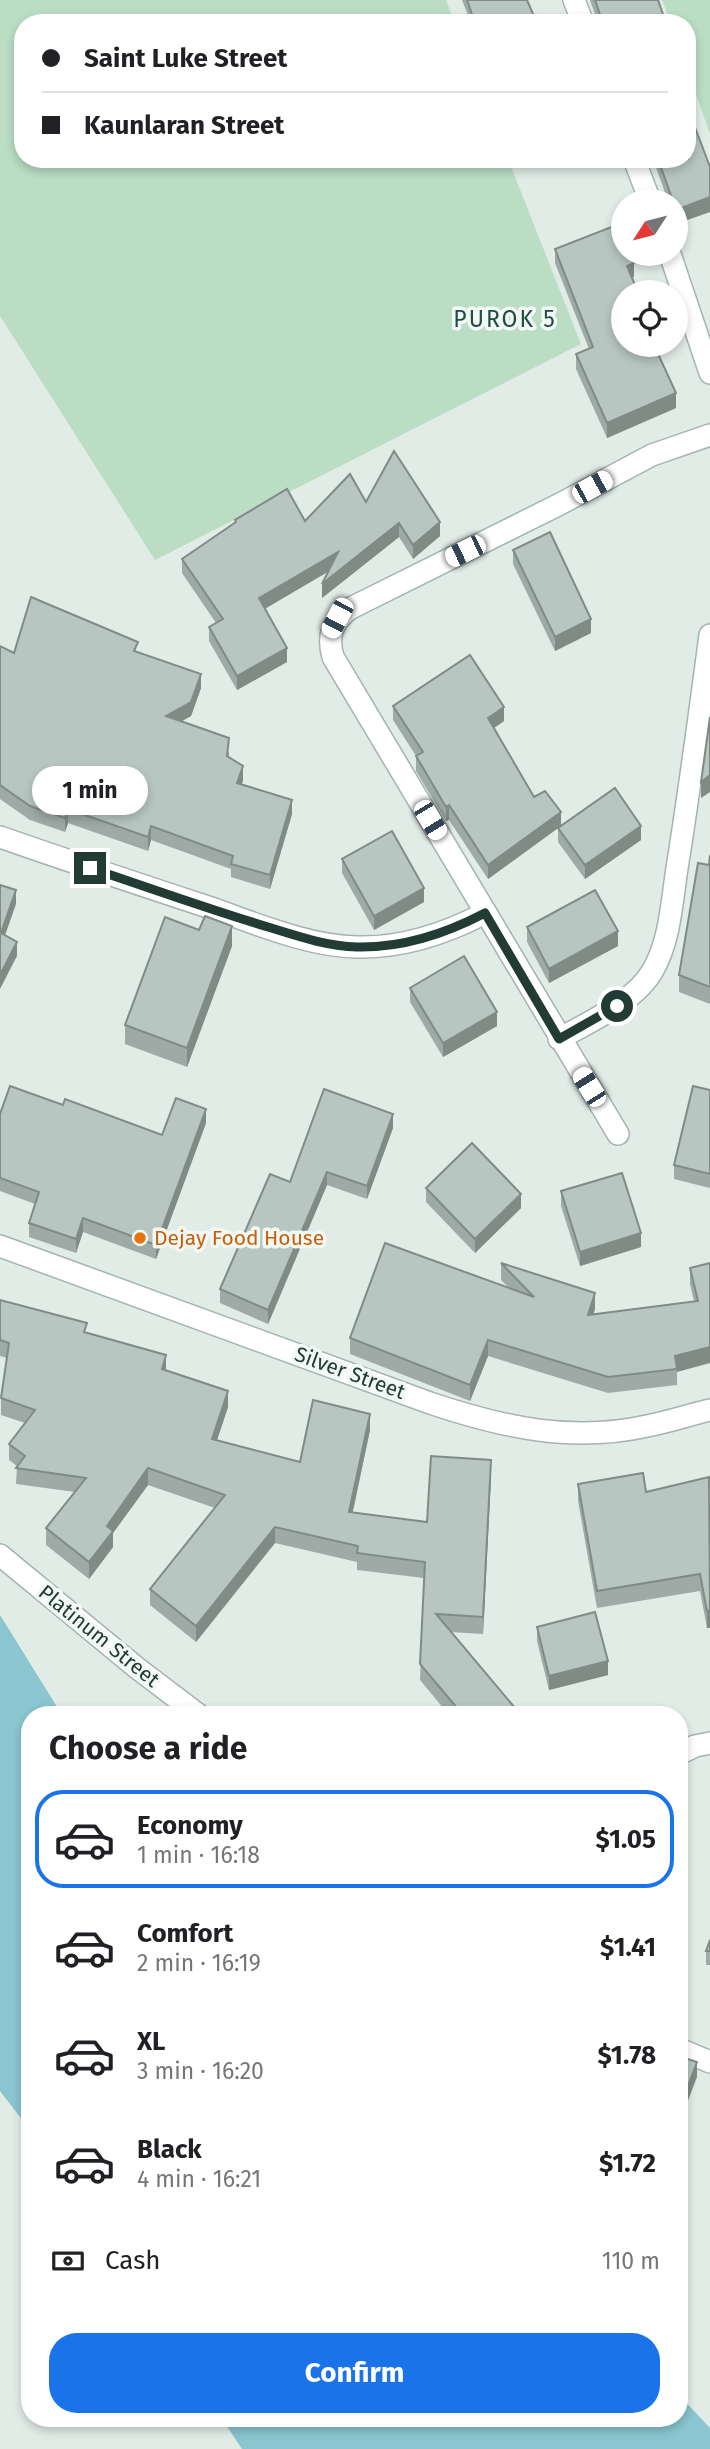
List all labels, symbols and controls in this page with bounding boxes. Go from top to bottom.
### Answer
text: Saint Luke Street [84,43,287,74]
text: Kaunlaran Street [84,110,284,141]
north arrow [611,189,688,266]
map controls [611,189,688,357]
button: locate [611,280,688,357]
district label: PUROK 5 [453,305,557,333]
car [569,468,616,506]
car [442,532,489,570]
car [318,595,357,641]
callout: 1 min [32,766,148,816]
text: 1 min [62,776,118,804]
car [411,797,450,843]
route end [74,852,106,884]
route start [601,990,633,1022]
car [569,1064,610,1110]
place label: Dejay Food House [154,1225,324,1251]
marker: Dejay Food House [132,1230,148,1246]
street label: Silver Street [291,1341,409,1405]
street label: Platinum Street [33,1579,165,1693]
text: Choose a ride [49,1729,247,1767]
icon: car [53,1808,116,1871]
text: Economy [137,1810,243,1841]
text: $1.05 [596,1824,656,1855]
text: 1 min · 16:18 [137,1841,260,1869]
icon: car [53,1916,116,1979]
text: Comfort [137,1918,233,1949]
text: $1.41 [600,1932,656,1963]
text: 2 min · 16:19 [137,1949,261,1977]
icon: car [53,2024,116,2087]
text: XL [137,2026,165,2057]
text: $1.78 [598,2040,656,2071]
text: 3 min · 16:20 [137,2057,264,2085]
icon: car [53,2132,116,2195]
text: Black [137,2134,202,2165]
text: $1.72 [599,2148,656,2179]
text: 4 min · 16:21 [137,2165,261,2193]
icon: cash [49,2242,87,2280]
text: Cash [105,2245,161,2276]
text: 110 m [602,2247,660,2275]
button: Confirm [49,2333,660,2413]

